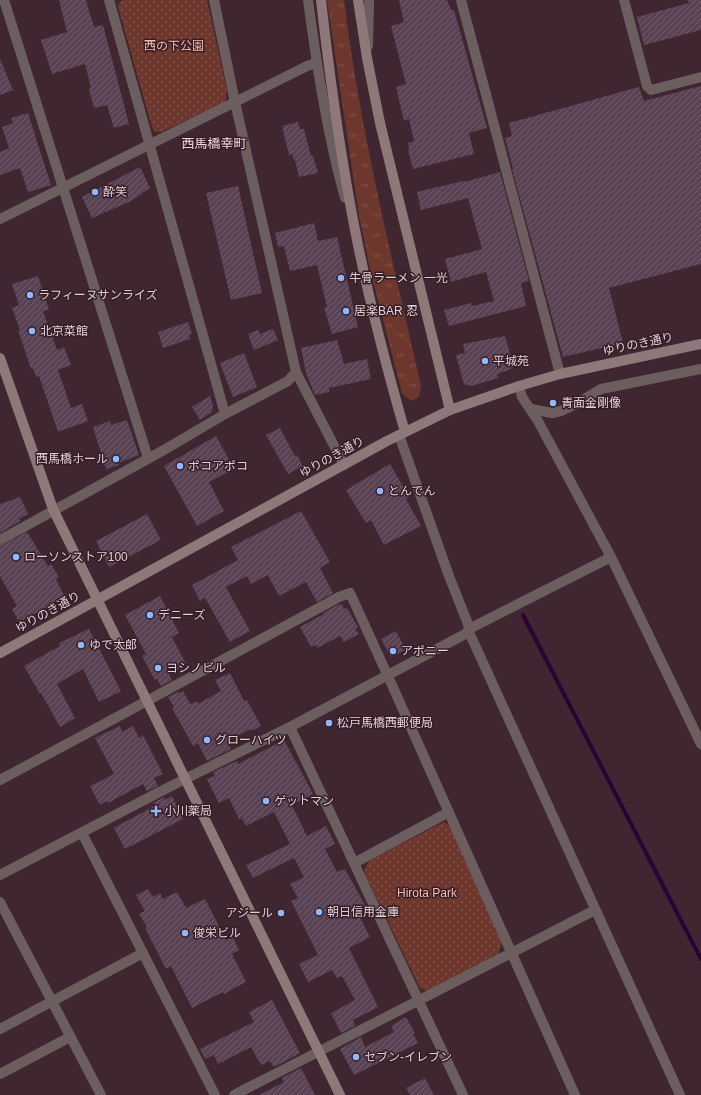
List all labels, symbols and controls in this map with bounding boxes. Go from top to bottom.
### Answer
park label: 西の下公園 [144,39,204,53]
district label: 西馬橋幸町 [181,136,247,151]
place label: 酔笑 [103,185,127,199]
marker: 酔笑 [90,187,100,197]
place label: 牛骨ラーメン 一光 [349,271,448,285]
marker: 牛骨ラーメン 一光 [336,273,346,283]
place label: ラフィーヌサンライズ [38,288,157,302]
marker: ラフィーヌサンライズ [25,290,35,300]
place label: 居楽BAR 忍 [354,304,418,318]
marker: 居楽BAR 忍 [341,306,351,316]
place label: 北京菜館 [40,324,88,338]
marker: 北京菜館 [27,326,37,336]
street label: ゆりのき通り [602,330,674,358]
place label: 平城苑 [493,354,529,368]
marker: 平城苑 [480,356,490,366]
place label: 青面金剛像 [561,396,621,410]
marker: 青面金剛像 [548,398,558,408]
street label: ゆりのき通り [297,434,367,480]
place label: 西馬橋ホール [36,452,108,466]
marker: 西馬橋ホール [111,454,121,464]
place label: ポコアポコ [188,459,248,473]
marker: ポコアポコ [175,461,185,471]
place label: とんでん [388,484,435,498]
marker: とんでん [375,486,385,496]
place label: ローソンストア100 [24,550,128,564]
marker: ローソンストア100 [11,552,21,562]
street label: ゆりのき通り [13,589,83,635]
place label: デニーズ [158,608,205,622]
marker: デニーズ [145,610,155,620]
place label: ゆで太郎 [89,638,137,652]
marker: ゆで太郎 [76,640,86,650]
place label: アポニー [401,644,449,658]
marker: アポニー [388,646,398,656]
place label: ヨシノビル [166,661,226,675]
marker: ヨシノビル [153,663,163,673]
place label: 松戸馬橋西郵便局 [337,716,433,730]
marker: 松戸馬橋西郵便局 [324,718,334,728]
place label: グローハイツ [215,733,287,747]
marker: グローハイツ [202,735,212,745]
place label: ゲットマン [274,794,334,808]
marker: ゲットマン [261,796,271,806]
place label: 小川薬局 [164,804,212,818]
marker: 小川薬局 [151,806,161,816]
park label: Hirota Park [397,886,458,900]
place label: 朝日信用金庫 [327,905,399,919]
place label: アジール [225,906,273,920]
marker: 朝日信用金庫 [314,907,324,917]
marker: アジール [276,908,286,918]
place label: 俊栄ビル [193,926,241,940]
marker: 俊栄ビル [180,928,190,938]
place label: セブン-イレブン [364,1050,452,1064]
marker: セブン-イレブン [351,1052,361,1062]

